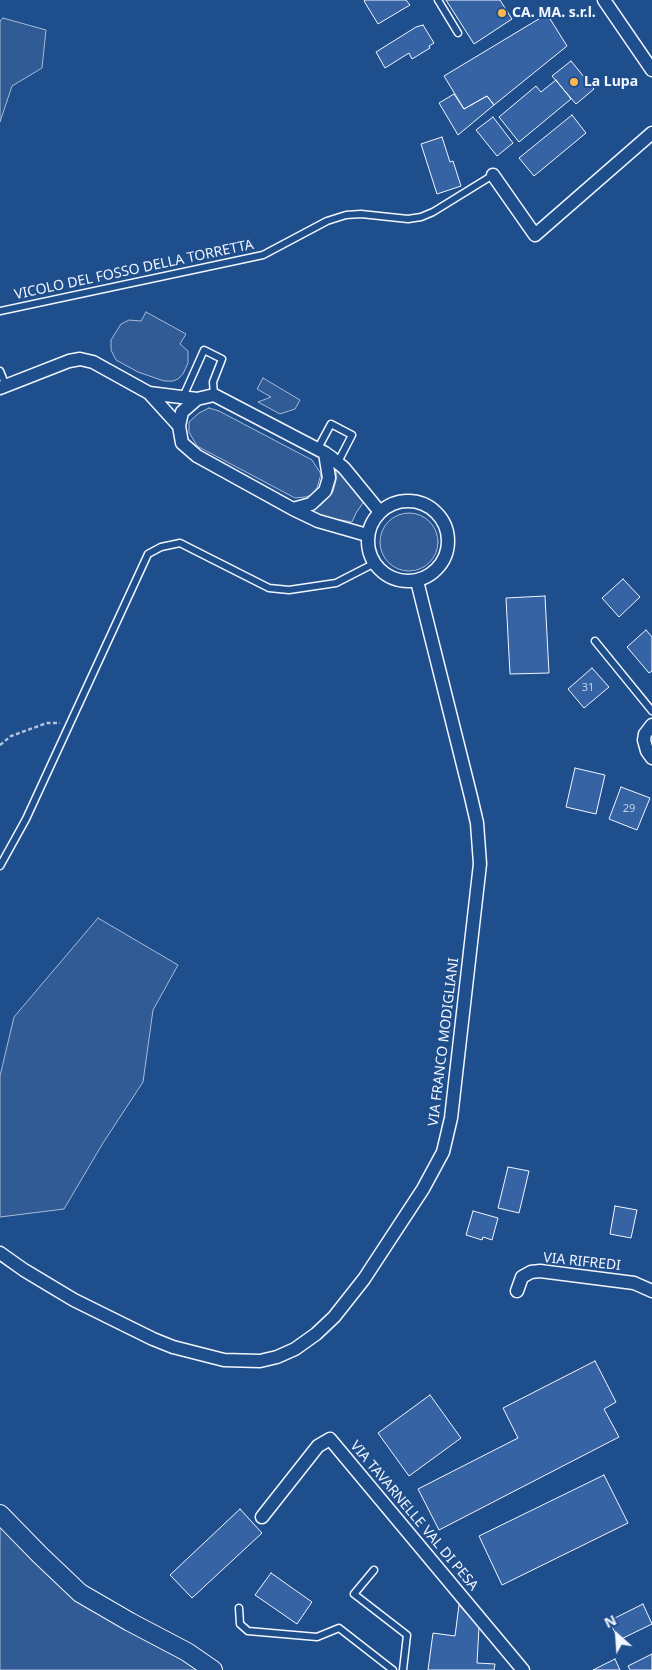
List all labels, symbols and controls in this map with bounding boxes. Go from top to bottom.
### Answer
place label: CA. MA. s.r.l. [512,5,596,21]
marker: CA. MA. s.r.l. [496,7,508,19]
place label: La Lupa [584,74,638,90]
marker: La Lupa [568,76,580,88]
street label: VICOLO DEL FOSSO DELLA TORRETTA [13,236,255,304]
house number: 31 [582,681,594,695]
house number: 29 [623,802,635,816]
street label: VIA FRANCO MODIGLIANI [425,957,463,1127]
street label: VIA RIFREDI [542,1250,622,1274]
street label: VIA TAVARNELLE VAL DI PESA [346,1438,482,1594]
north arrow [592,1610,642,1660]
text: N [601,1610,619,1632]

